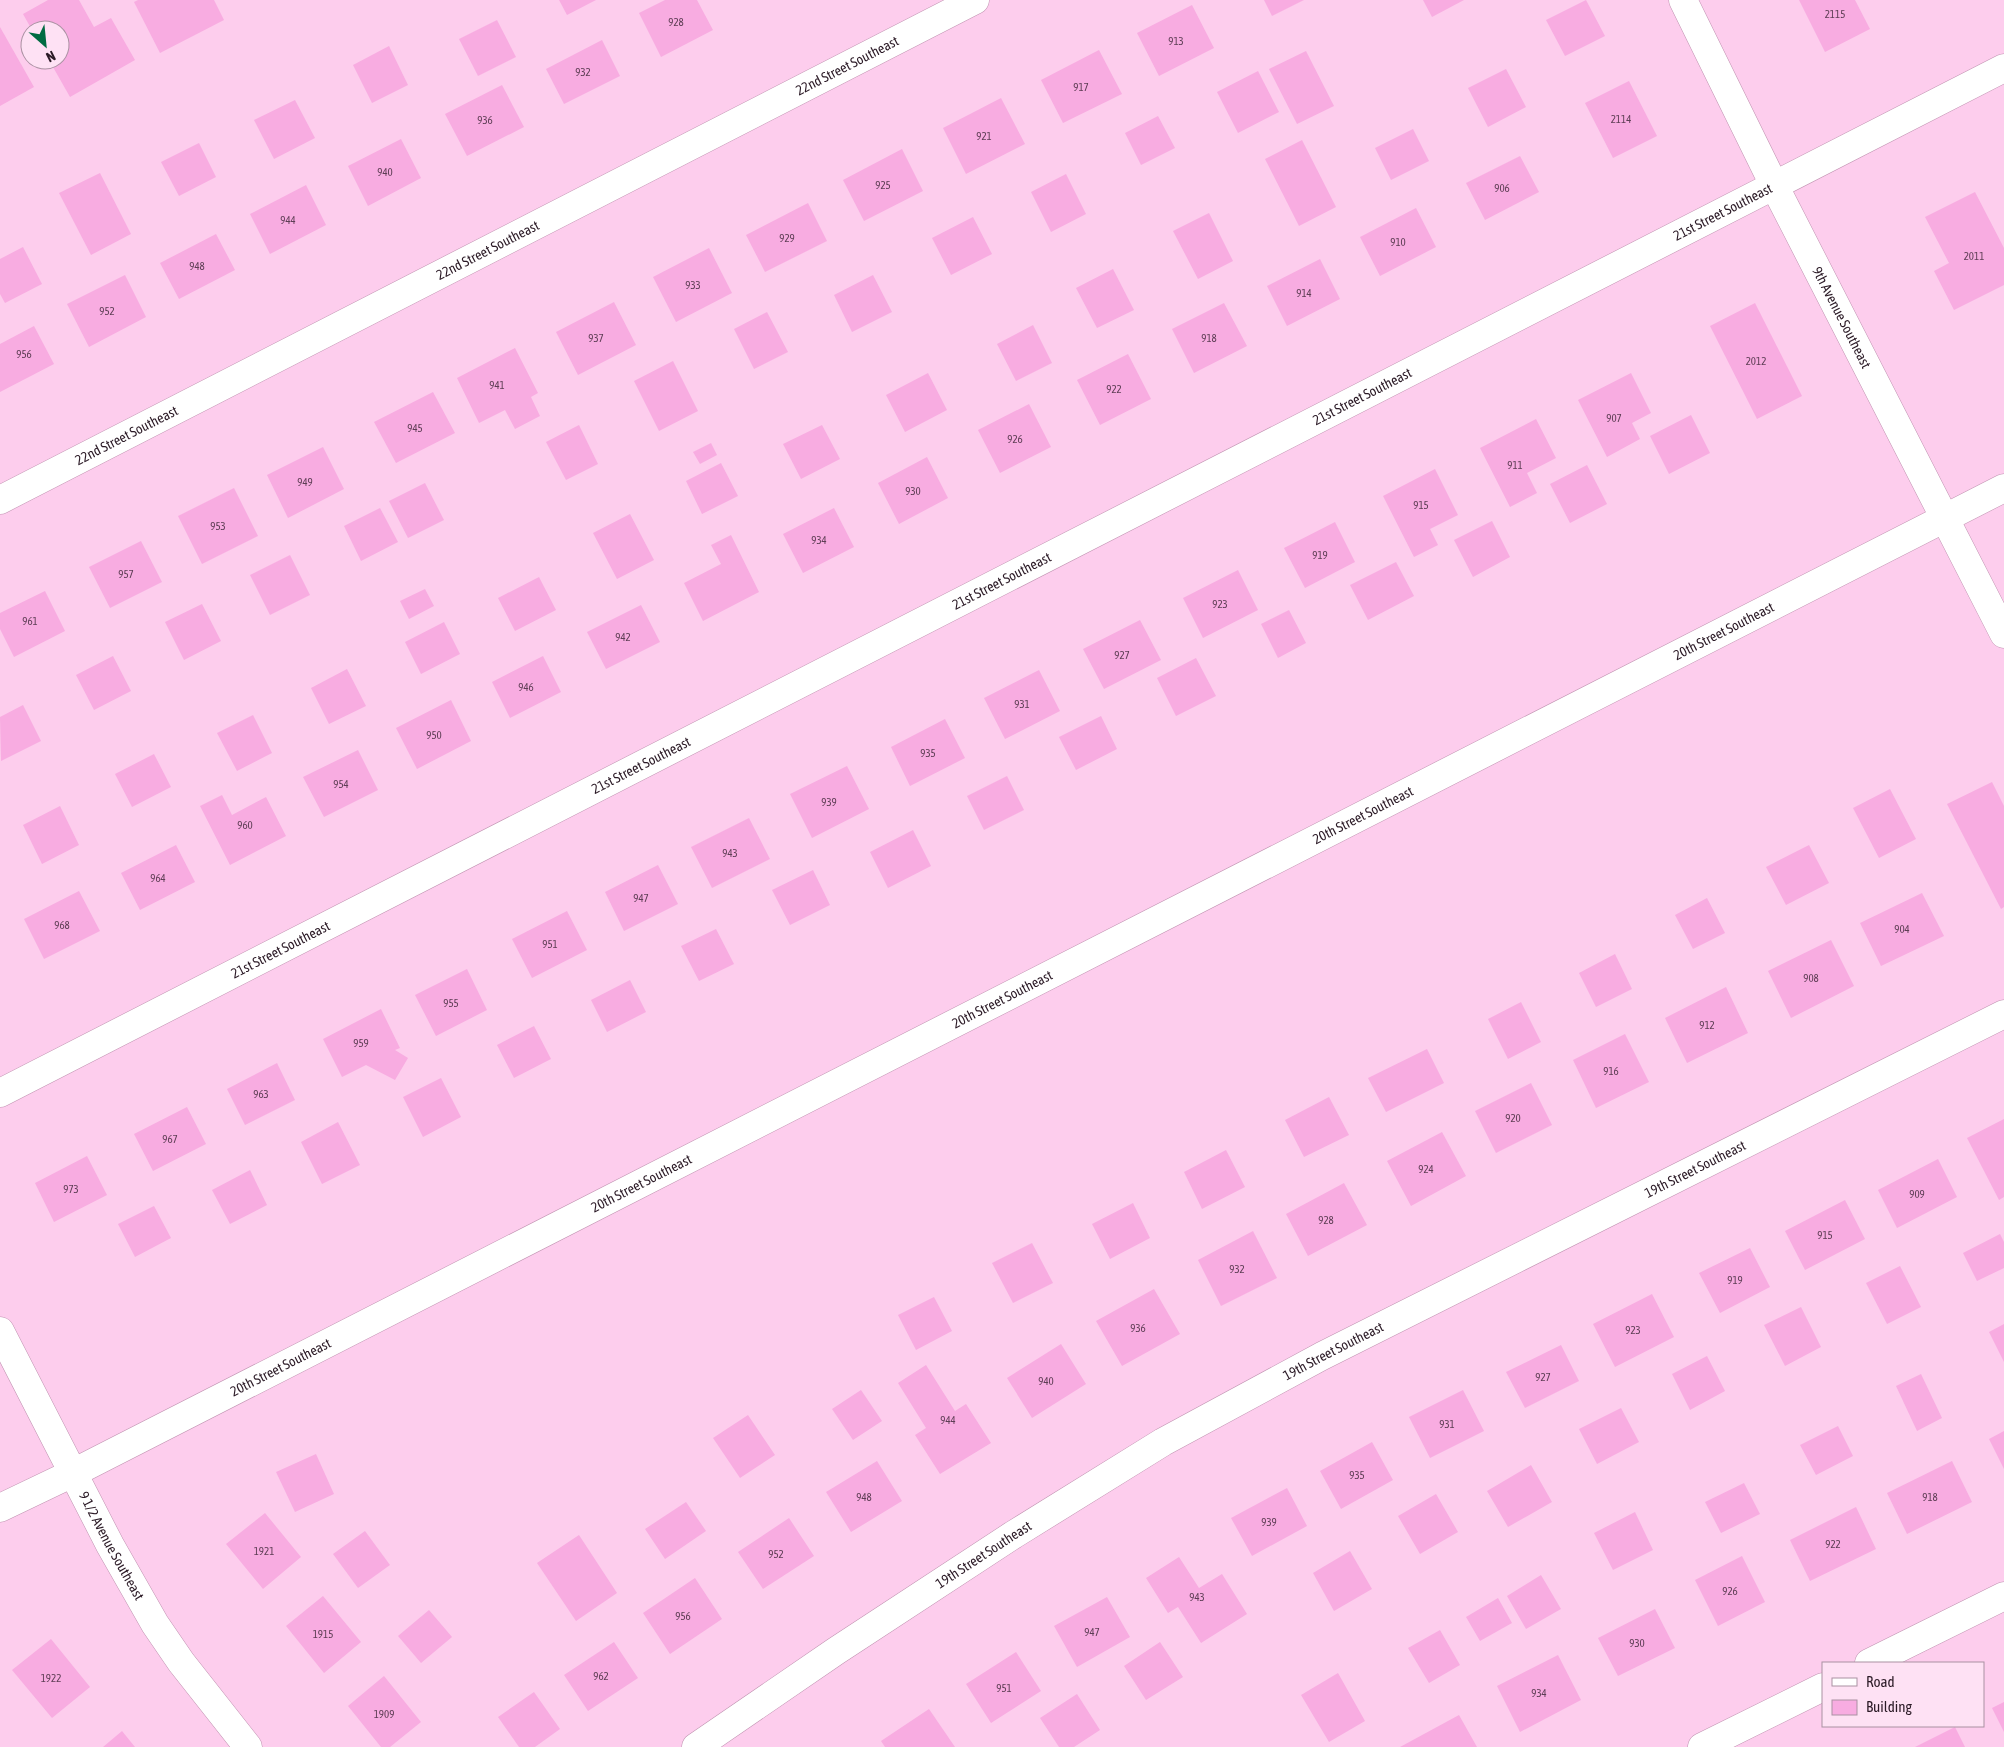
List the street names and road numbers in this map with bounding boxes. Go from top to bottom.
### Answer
street label: 22nd Street Southeast [793,33,901,99]
street label: 21st Street Southeast [1671,180,1775,244]
street label: 22nd Street Southeast [434,217,542,283]
street label: 9th Avenue Southeast [1809,264,1875,371]
street label: 21st Street Southeast [1310,364,1414,428]
street label: 22nd Street Southeast [72,402,180,468]
street label: 21st Street Southeast [950,549,1054,613]
street label: 20th Street Southeast [1671,599,1777,663]
street label: 21st Street Southeast [589,733,693,797]
street label: 20th Street Southeast [1310,783,1416,847]
street label: 21st Street Southeast [228,918,333,981]
street label: 20th Street Southeast [949,967,1055,1031]
street label: 19th Street Southeast [1642,1137,1748,1201]
street label: 20th Street Southeast [588,1151,694,1215]
street label: 19th Street Southeast [1280,1319,1386,1383]
street label: 20th Street Southeast [228,1335,334,1399]
street label: 9 1/2 Avenue Southeast [76,1489,148,1603]
street label: 19th Street Southeast [933,1518,1034,1591]

